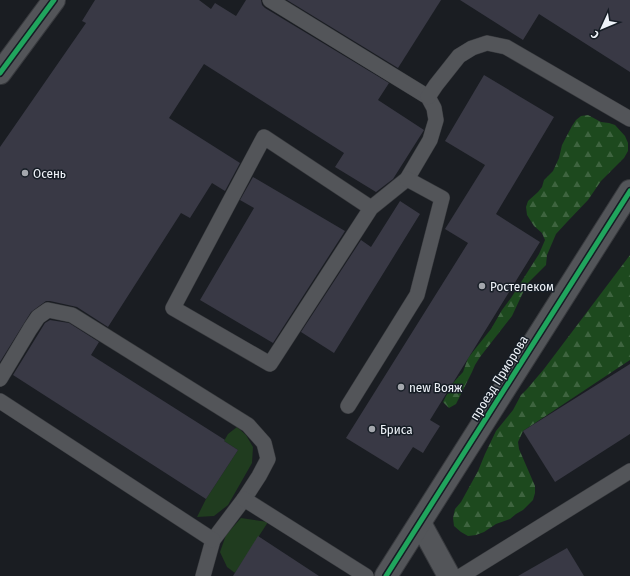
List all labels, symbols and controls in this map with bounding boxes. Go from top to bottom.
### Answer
north arrow [582,8,622,48]
text: С [588,28,602,41]
place label: Осень [33,166,66,181]
marker: Осень [20,168,30,178]
place label: Ростелеком [490,279,554,294]
marker: Ростелеком [477,281,487,291]
street label: проезд Приорова [467,333,531,423]
place label: new Вояж [409,380,463,395]
marker: new Вояж [396,382,406,392]
place label: Бриса [380,422,413,437]
marker: Бриса [367,424,377,434]

